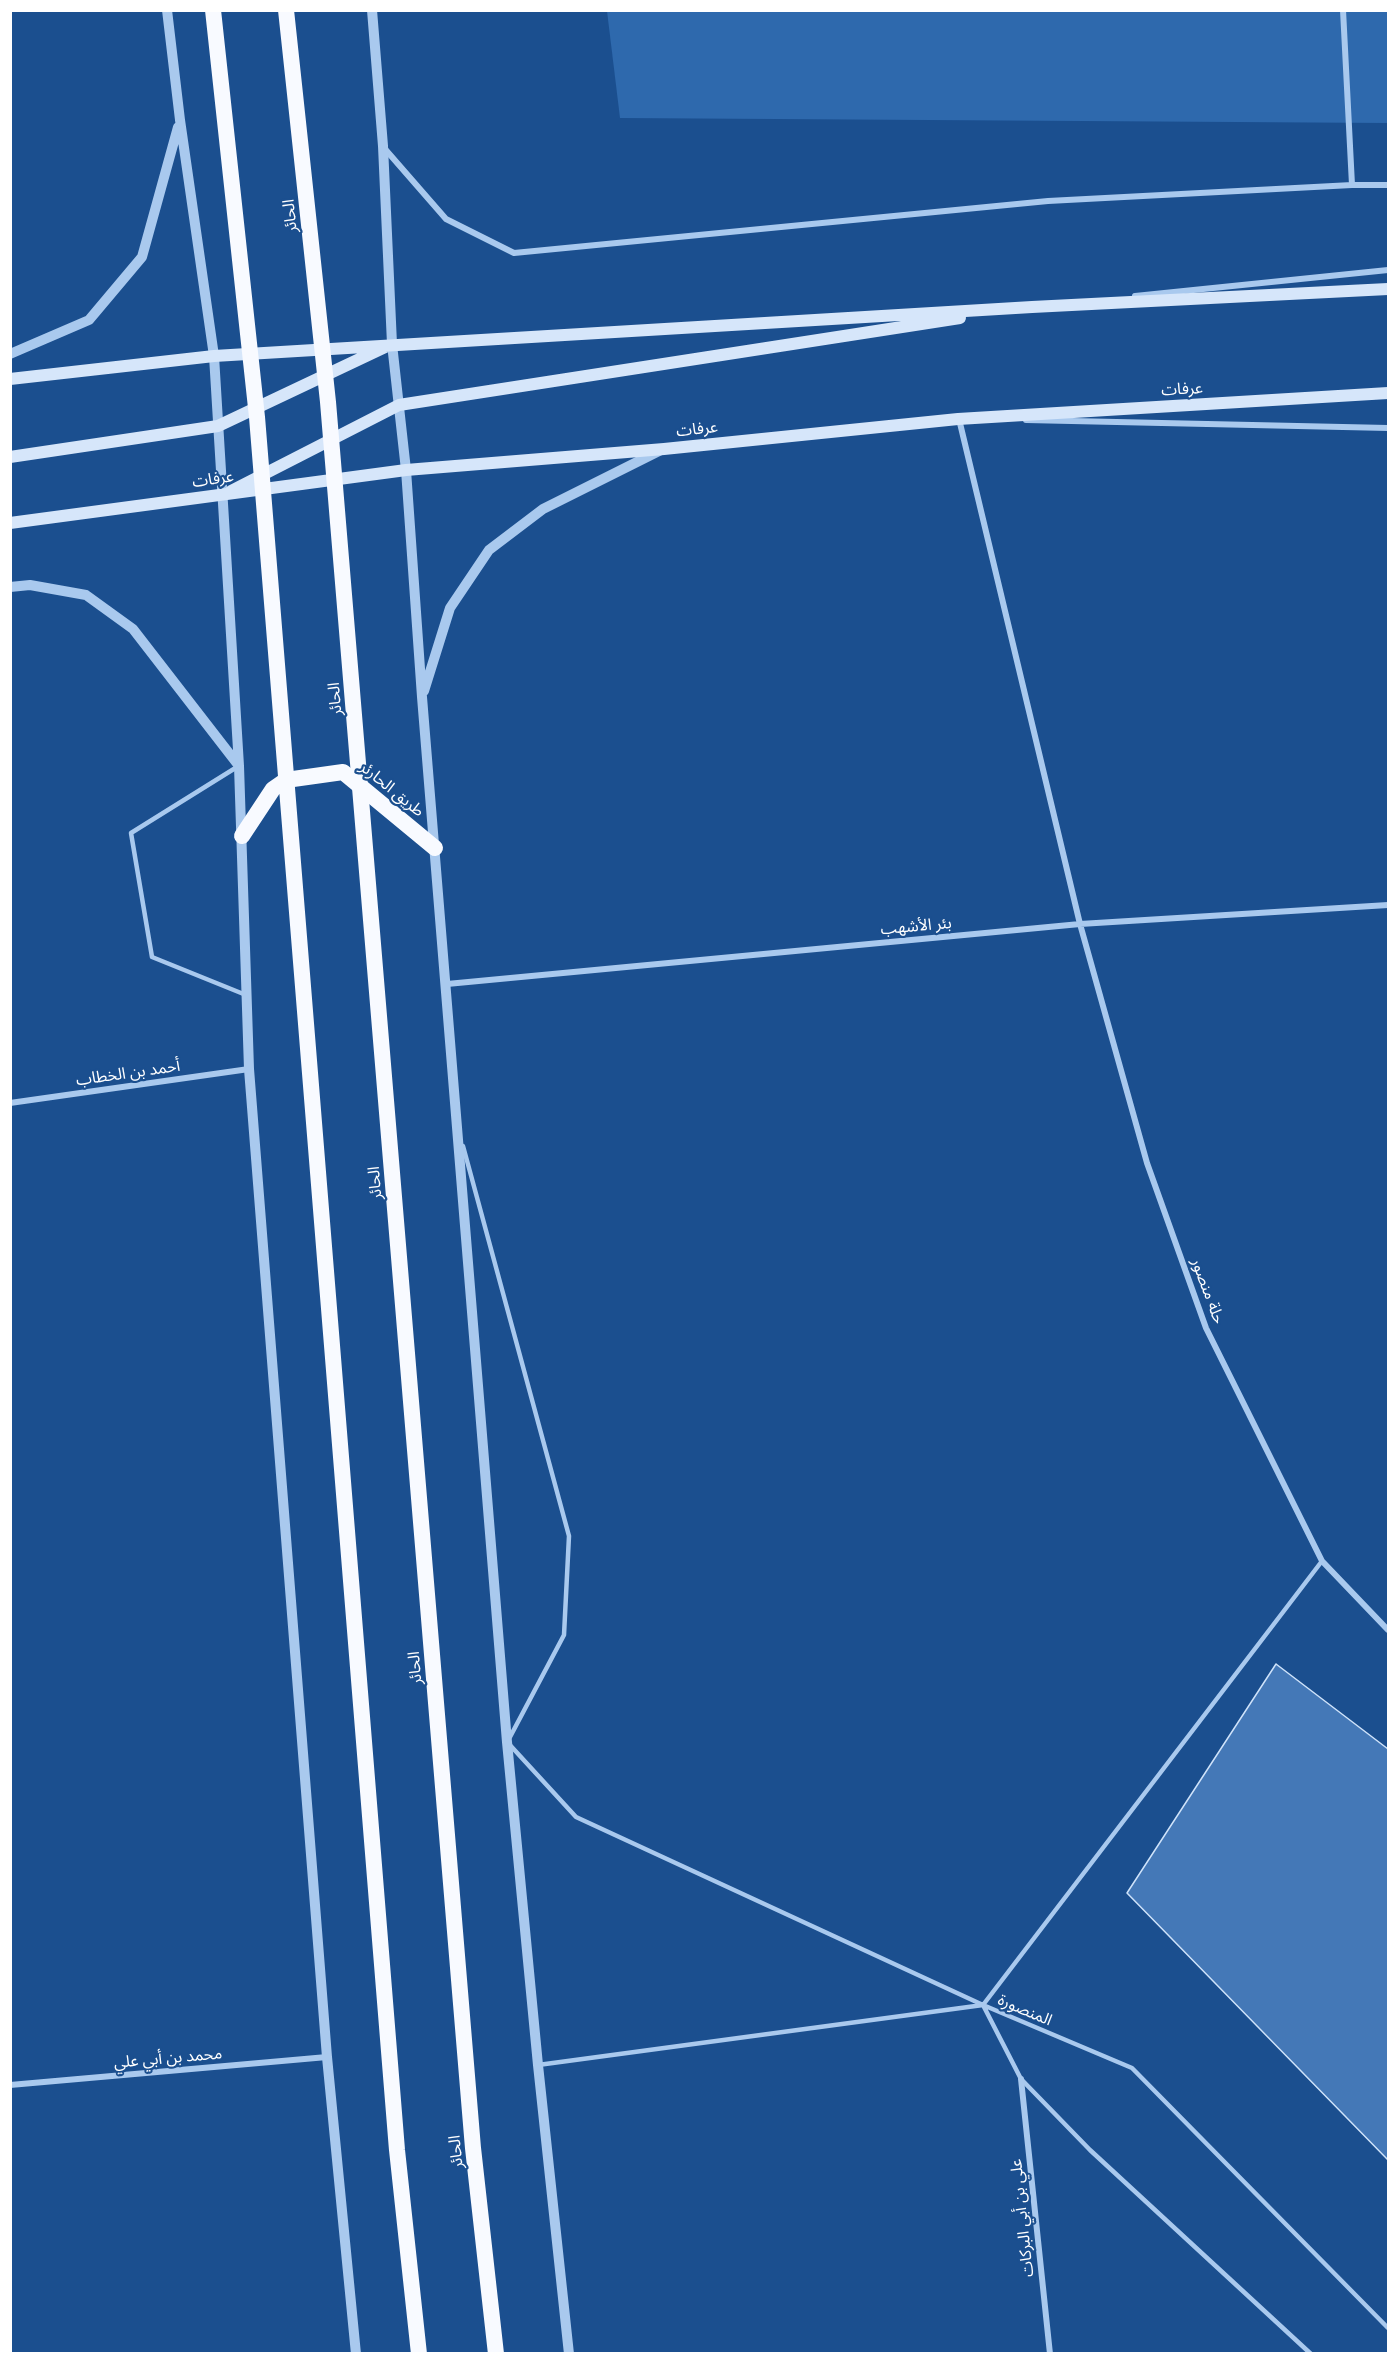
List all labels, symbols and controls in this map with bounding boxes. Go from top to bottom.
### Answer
street label: الحائر [279,198,301,234]
street label: عرفات [1161,378,1203,400]
street label: عرفات [675,417,719,441]
street label: عرفات [191,467,235,491]
street label: الحائر [324,681,346,717]
street label: طريق الحارئر [356,757,428,821]
street label: بئر الأشهب [880,913,952,939]
street label: أحمد بن الخطاب [75,1056,181,1090]
street label: الحائر [364,1165,386,1201]
street label: حلة منصور [1187,1256,1229,1326]
street label: الحائر [404,1650,426,1686]
street label: المنصورة [995,1990,1055,2030]
street label: محمد بن أبي علي [113,2044,223,2072]
street label: الحائر [445,2134,467,2170]
street label: علي بن أبي البركات [1006,2158,1038,2278]

